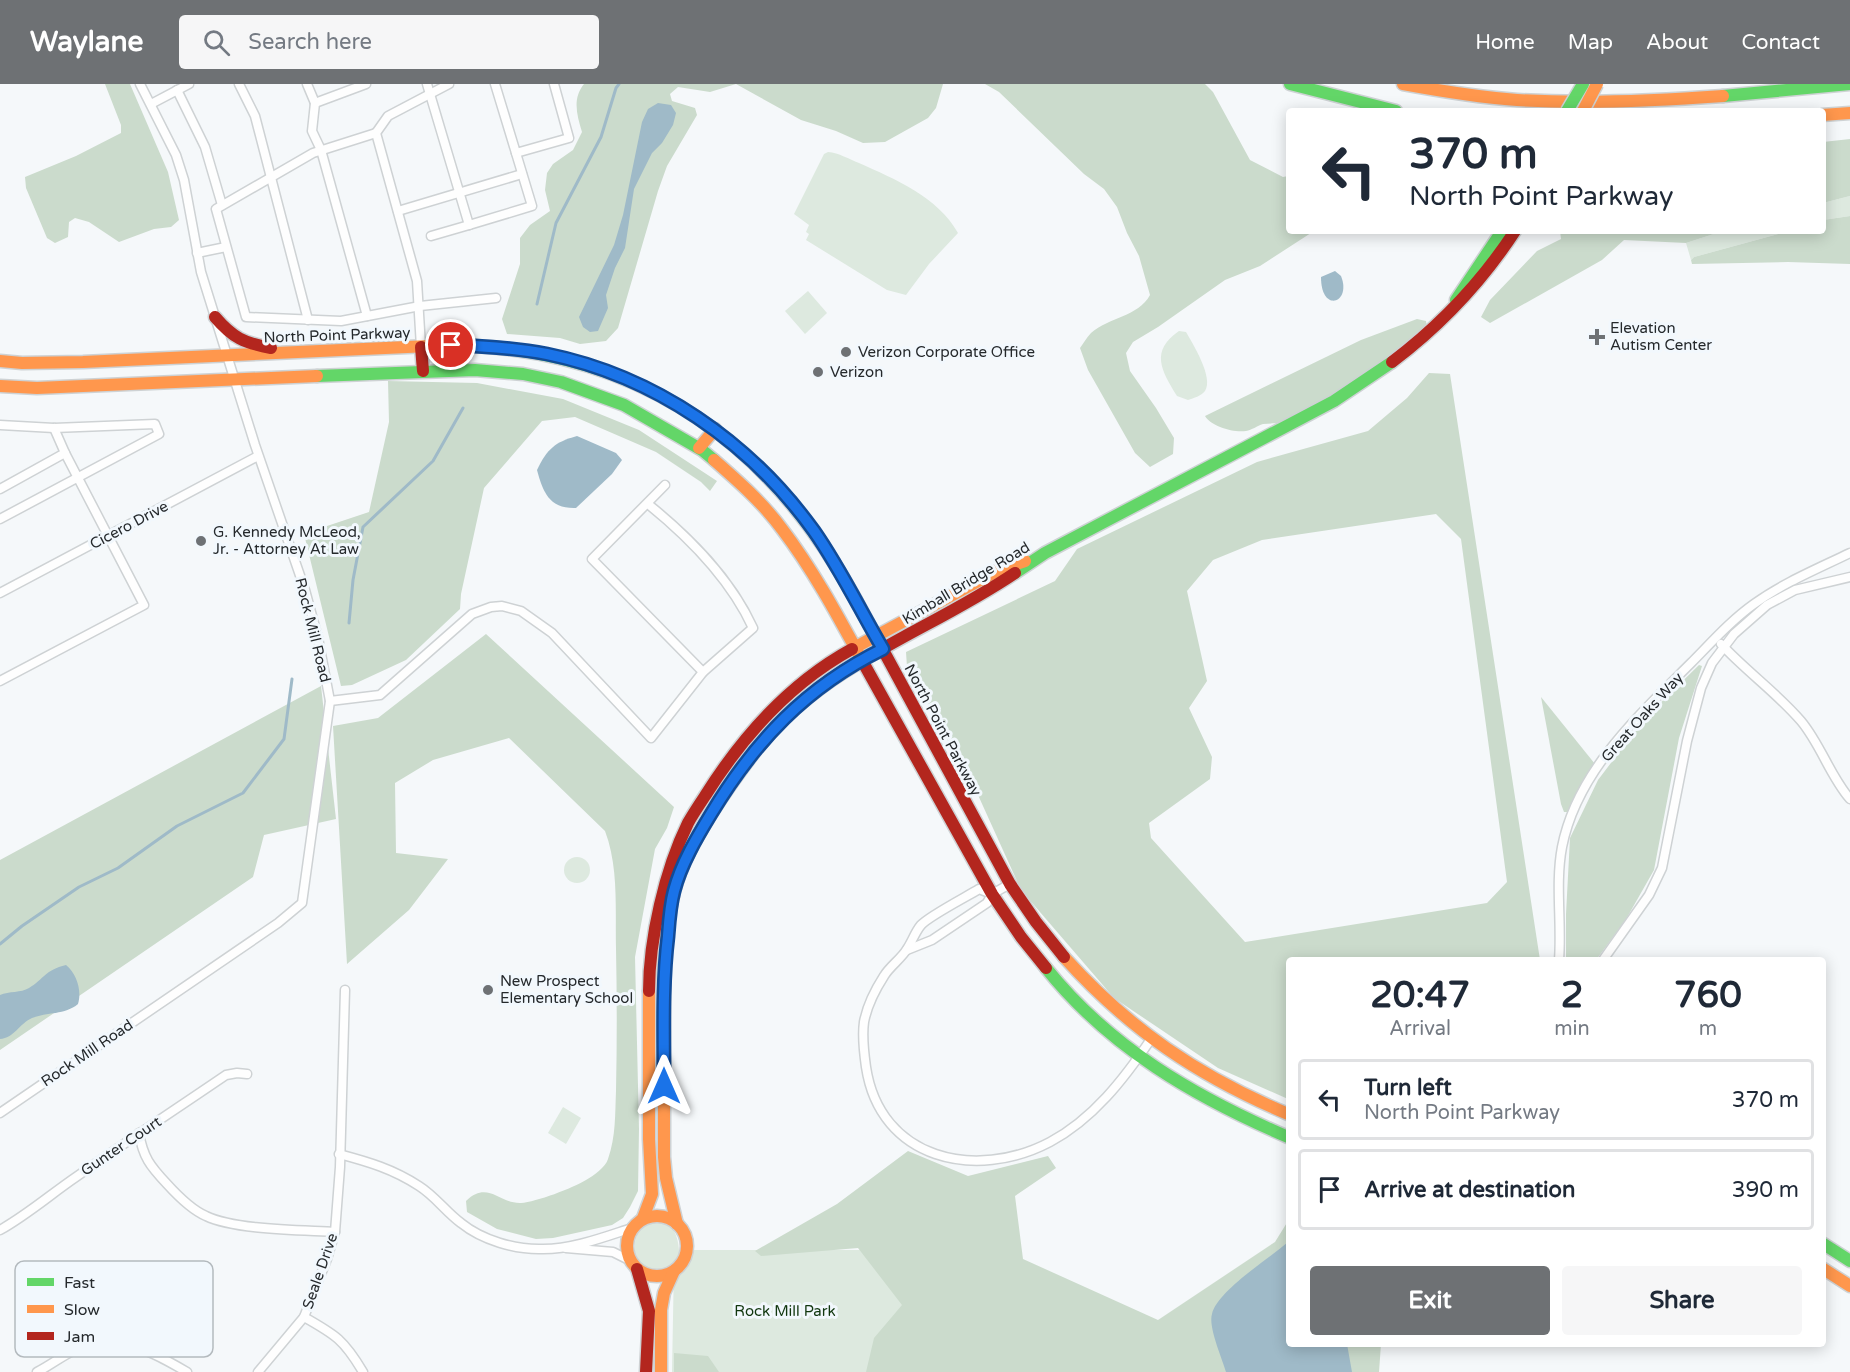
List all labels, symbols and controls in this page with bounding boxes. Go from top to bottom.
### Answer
search box [179,15,599,69]
text: Waylane [30,25,143,59]
icon: search [200,26,233,59]
text: Search here [248,29,372,55]
text: Home [1475,30,1535,55]
text: Map [1568,30,1613,55]
text: About [1646,30,1708,55]
text: Contact [1741,30,1820,55]
text: 370 m [1409,129,1538,180]
icon: left [1310,132,1388,210]
text: North Point Parkway [1409,180,1674,213]
pin [425,319,476,370]
place label: Elevation Autism Center [1610,319,1712,354]
street label: North Point Parkway [263,323,411,347]
icon: arrive [434,328,467,361]
marker: Elevation Autism Center [1588,328,1606,346]
place label: Verizon Corporate Office [858,343,1035,361]
marker: Verizon Corporate Office [839,345,853,359]
place label: Verizon [830,363,883,381]
marker: Verizon [811,365,825,379]
street label: Cicero Drive [87,497,171,553]
place label: G. Kennedy McLeod, Jr. - Attorney At Law [213,523,361,558]
marker: G. Kennedy McLeod, Jr. - Attorney At Law [194,534,208,548]
street label: Kimball Bridge Road [899,538,1033,628]
street label: Rock Mill Road [291,576,335,684]
street label: North Point Parkway [901,661,985,799]
street label: Great Oaks Way [1597,669,1687,765]
place label: New Prospect Elementary School [500,972,633,1007]
text: 20:47 [1370,974,1470,1017]
text: 2 [1561,974,1583,1017]
text: 760 [1674,974,1742,1017]
marker: New Prospect Elementary School [481,983,495,997]
street label: Rock Mill Road [38,1016,136,1090]
text: Arrival [1389,1017,1451,1041]
text: min [1554,1017,1590,1041]
text: m [1699,1017,1717,1041]
position arrow [632,1054,696,1118]
text: Turn left [1364,1075,1452,1101]
icon: left [1313,1083,1346,1116]
text: 370 m [1732,1087,1799,1113]
text: North Point Parkway [1364,1101,1560,1125]
street label: Gunter Court [77,1112,165,1179]
icon: arrive [1313,1173,1346,1206]
text: Arrive at destination [1364,1177,1575,1203]
text: 390 m [1732,1177,1799,1203]
street label: Seale Drive [299,1231,341,1311]
legend [15,1261,213,1357]
button: Exit [1310,1266,1550,1335]
button: Share [1562,1266,1802,1335]
text: Fast [64,1273,95,1293]
text: Slow [64,1300,100,1320]
park label: Rock Mill Park [734,1302,836,1320]
text: Jam [64,1327,95,1347]

